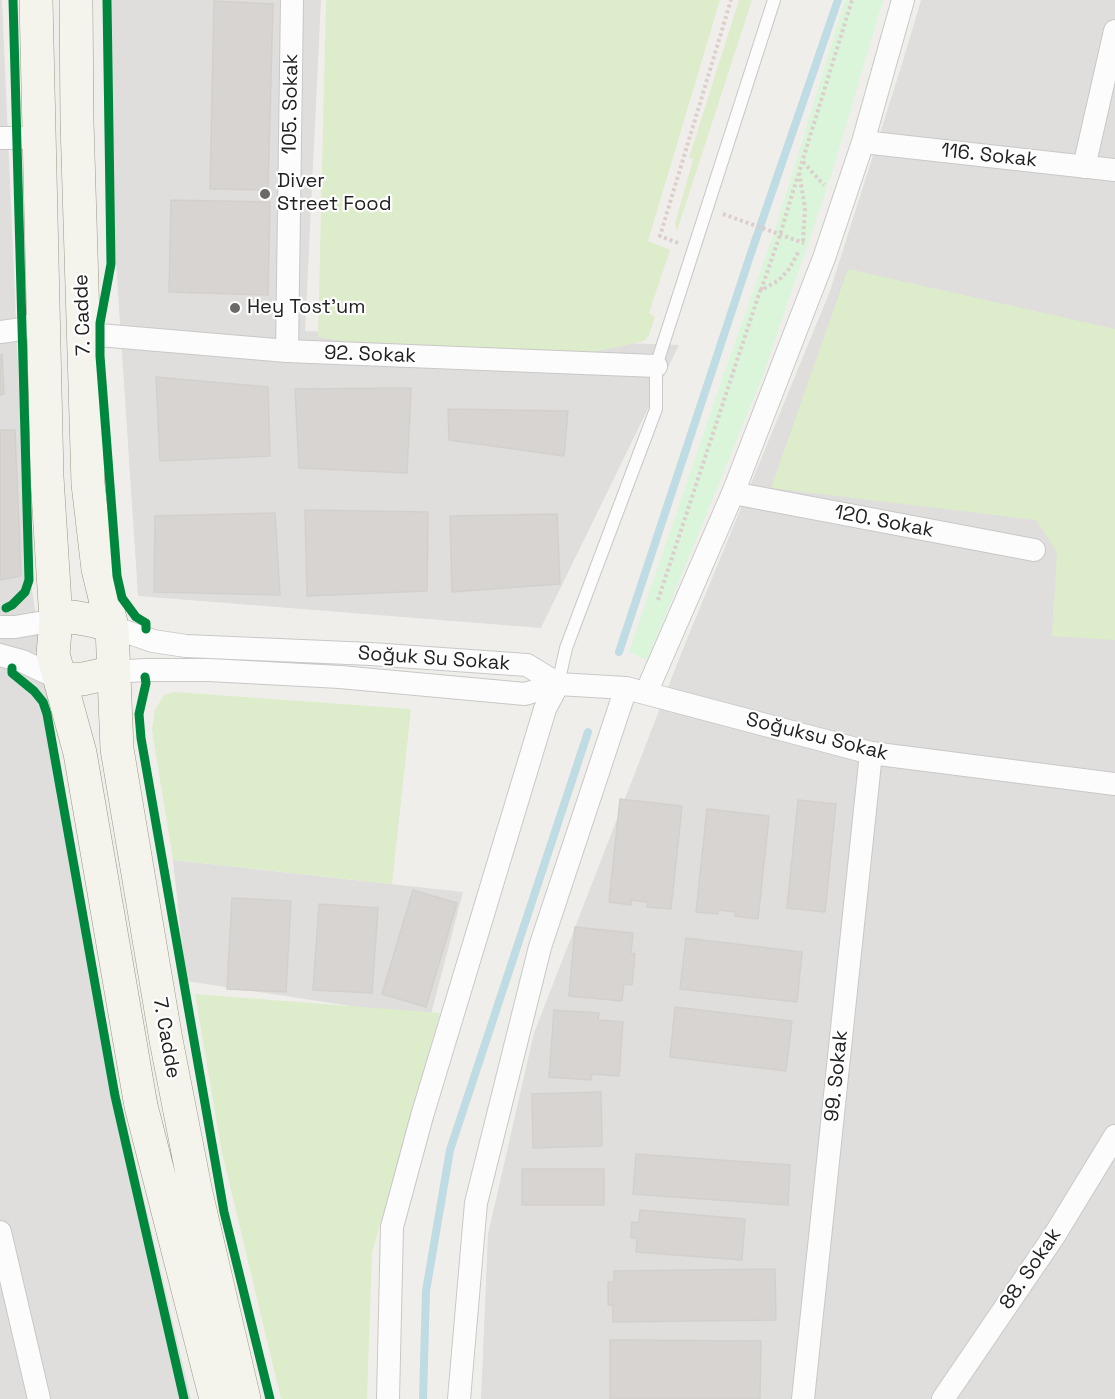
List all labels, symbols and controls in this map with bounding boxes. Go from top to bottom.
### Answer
street label: 105. Sokak [278,53,304,155]
street label: 116. Sokak [940,139,1038,173]
place label: Diver Street Food [277,170,392,217]
marker: Diver Street Food [258,187,272,201]
street label: 7. Cadde [70,274,96,356]
place label: Hey Tost'um [247,296,365,320]
marker: Hey Tost'um [228,301,242,315]
street label: 92. Sokak [324,341,416,369]
street label: 120. Sokak [832,501,936,543]
street label: Soğuk Su Sokak [357,642,511,676]
street label: Soğuksu Sokak [743,708,891,766]
street label: 7. Cadde [147,996,185,1080]
street label: 99. Sokak [820,1029,854,1123]
street label: 88. Sokak [995,1224,1067,1314]

